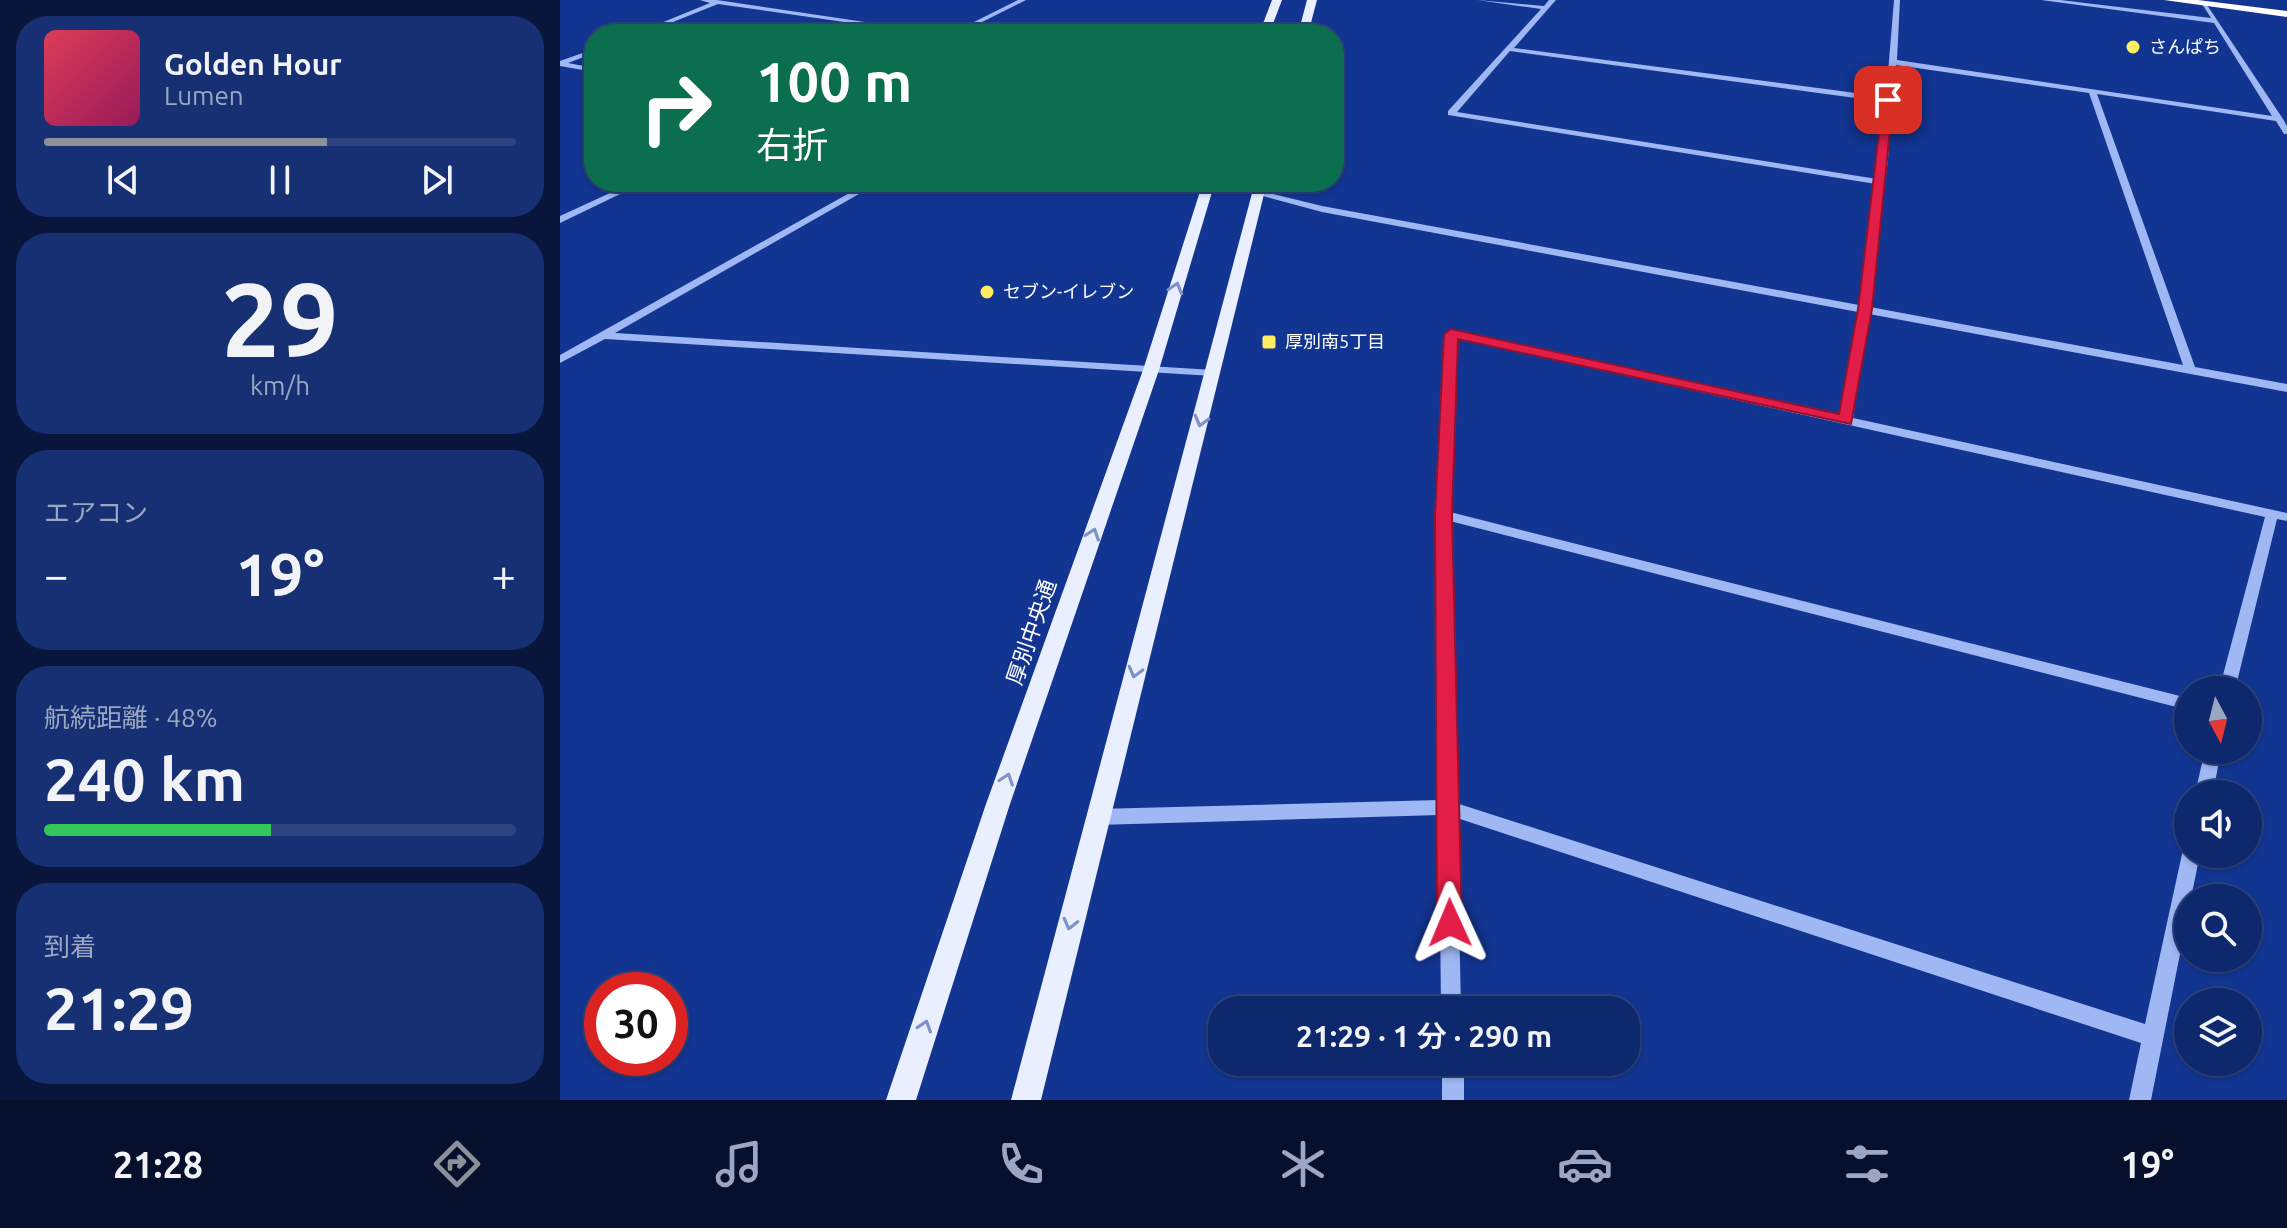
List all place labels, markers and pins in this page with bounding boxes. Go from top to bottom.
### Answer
place label: さんぱち [2149,36,2221,56]
marker: さんぱち [2124,38,2142,56]
pin [1854,66,1922,134]
place label: セブン-イレブン [1003,281,1134,301]
marker: セブン-イレブン [978,283,996,301]
place label: 厚別南5丁目 [1285,331,1385,351]
marker: 厚別南5丁目 [1260,333,1278,351]

